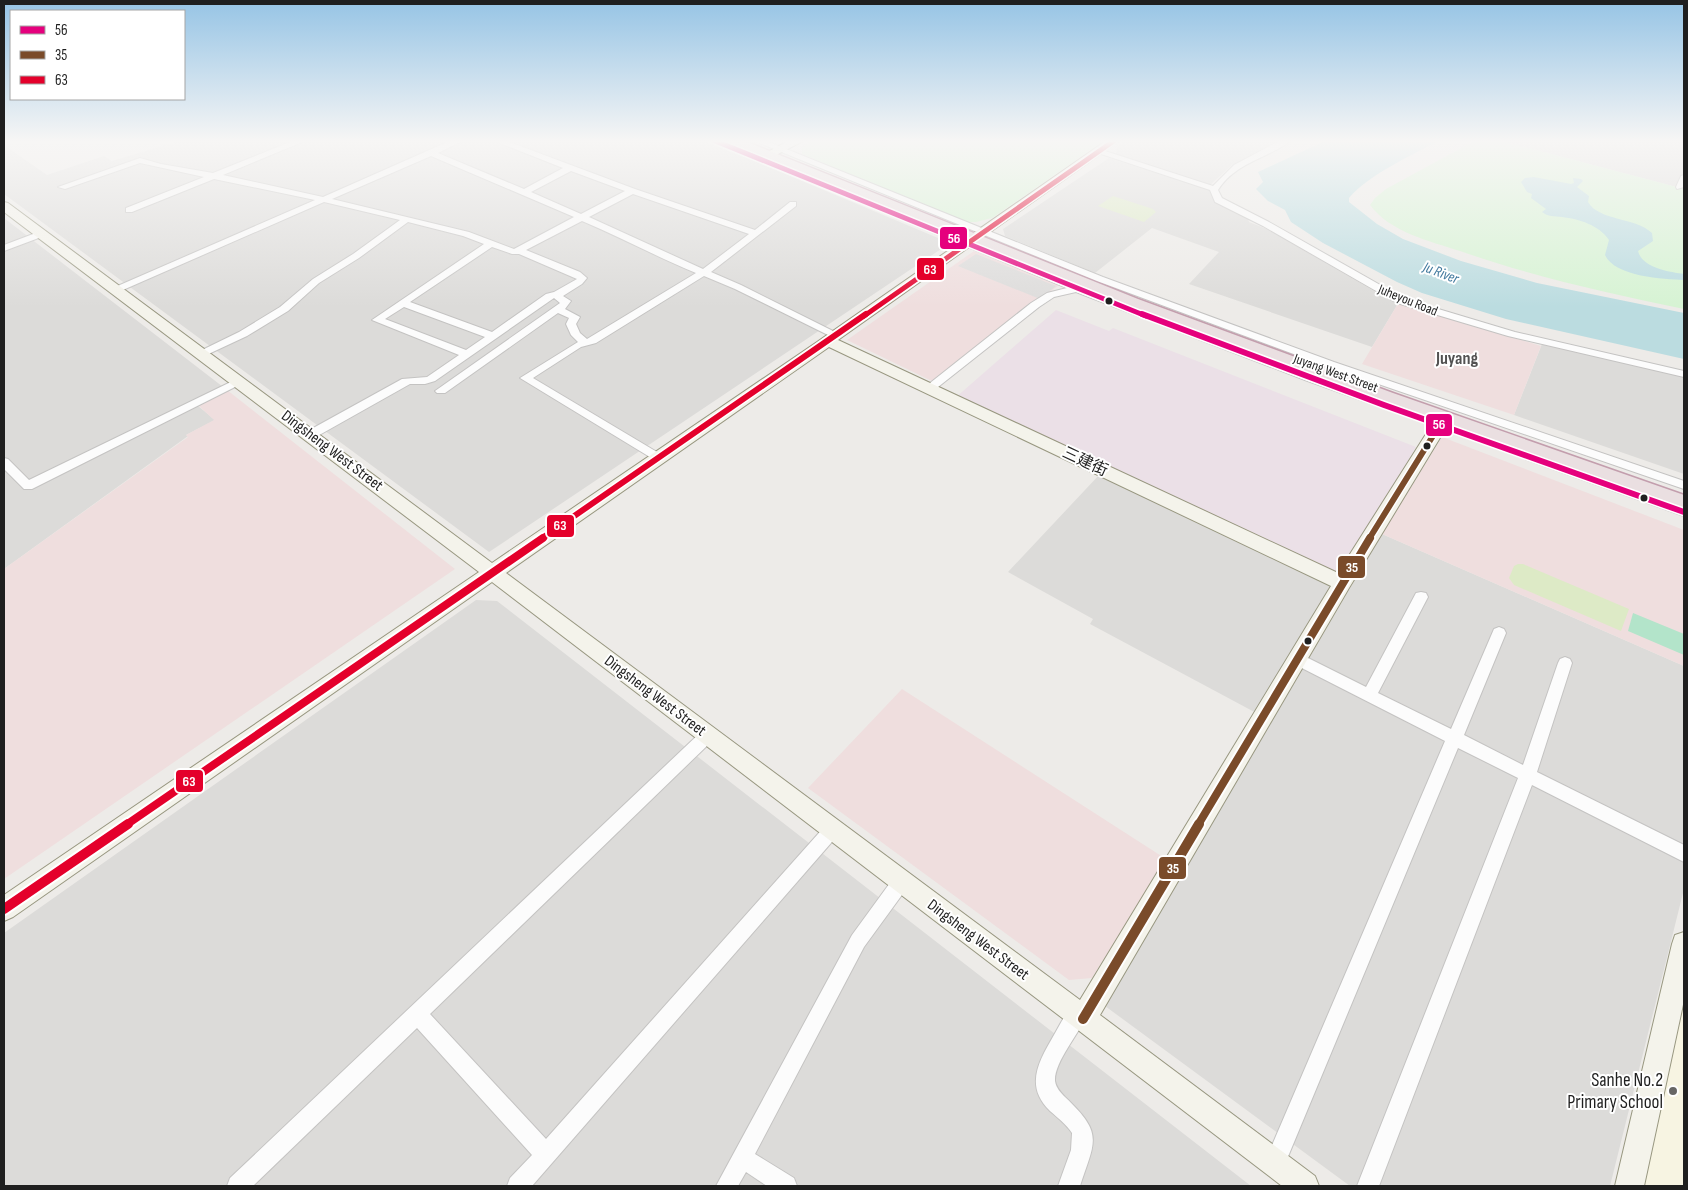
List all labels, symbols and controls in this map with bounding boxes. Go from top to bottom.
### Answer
legend [10,10,185,100]
text: 56 [55,21,68,40]
text: 35 [55,46,67,65]
text: 63 [55,71,68,90]
line badge: 56 [939,226,968,250]
text: 56 [948,230,961,247]
line badge: 63 [916,257,945,281]
water label: Ju River [1420,257,1462,289]
text: 63 [924,261,936,278]
street label: Juheyou Road [1375,280,1440,320]
unlabelled marker [1104,296,1114,306]
district label: Juyang [1435,348,1478,369]
street label: Juyang West Street [1290,350,1381,396]
street label: Dingsheng West Street [277,407,387,495]
line badge: 56 [1425,413,1453,437]
text: 56 [1433,416,1446,433]
unlabelled marker [1422,441,1432,451]
street label: 三建街 [1059,443,1111,481]
unlabelled marker [1639,493,1649,503]
line badge: 63 [546,514,575,538]
text: 63 [554,517,566,534]
line badge: 35 [1337,555,1366,579]
text: 35 [1346,559,1358,576]
unlabelled marker [1303,636,1313,646]
street label: Dingsheng West Street [600,652,710,740]
line badge: 63 [175,769,204,793]
text: 63 [183,773,195,790]
line badge: 35 [1158,856,1187,880]
text: 35 [1167,860,1179,877]
street label: Dingsheng West Street [923,896,1033,984]
place label: Sanhe No.2 Primary School [1567,1069,1663,1114]
marker: Sanhe No.2 Primary School [1667,1085,1679,1097]

